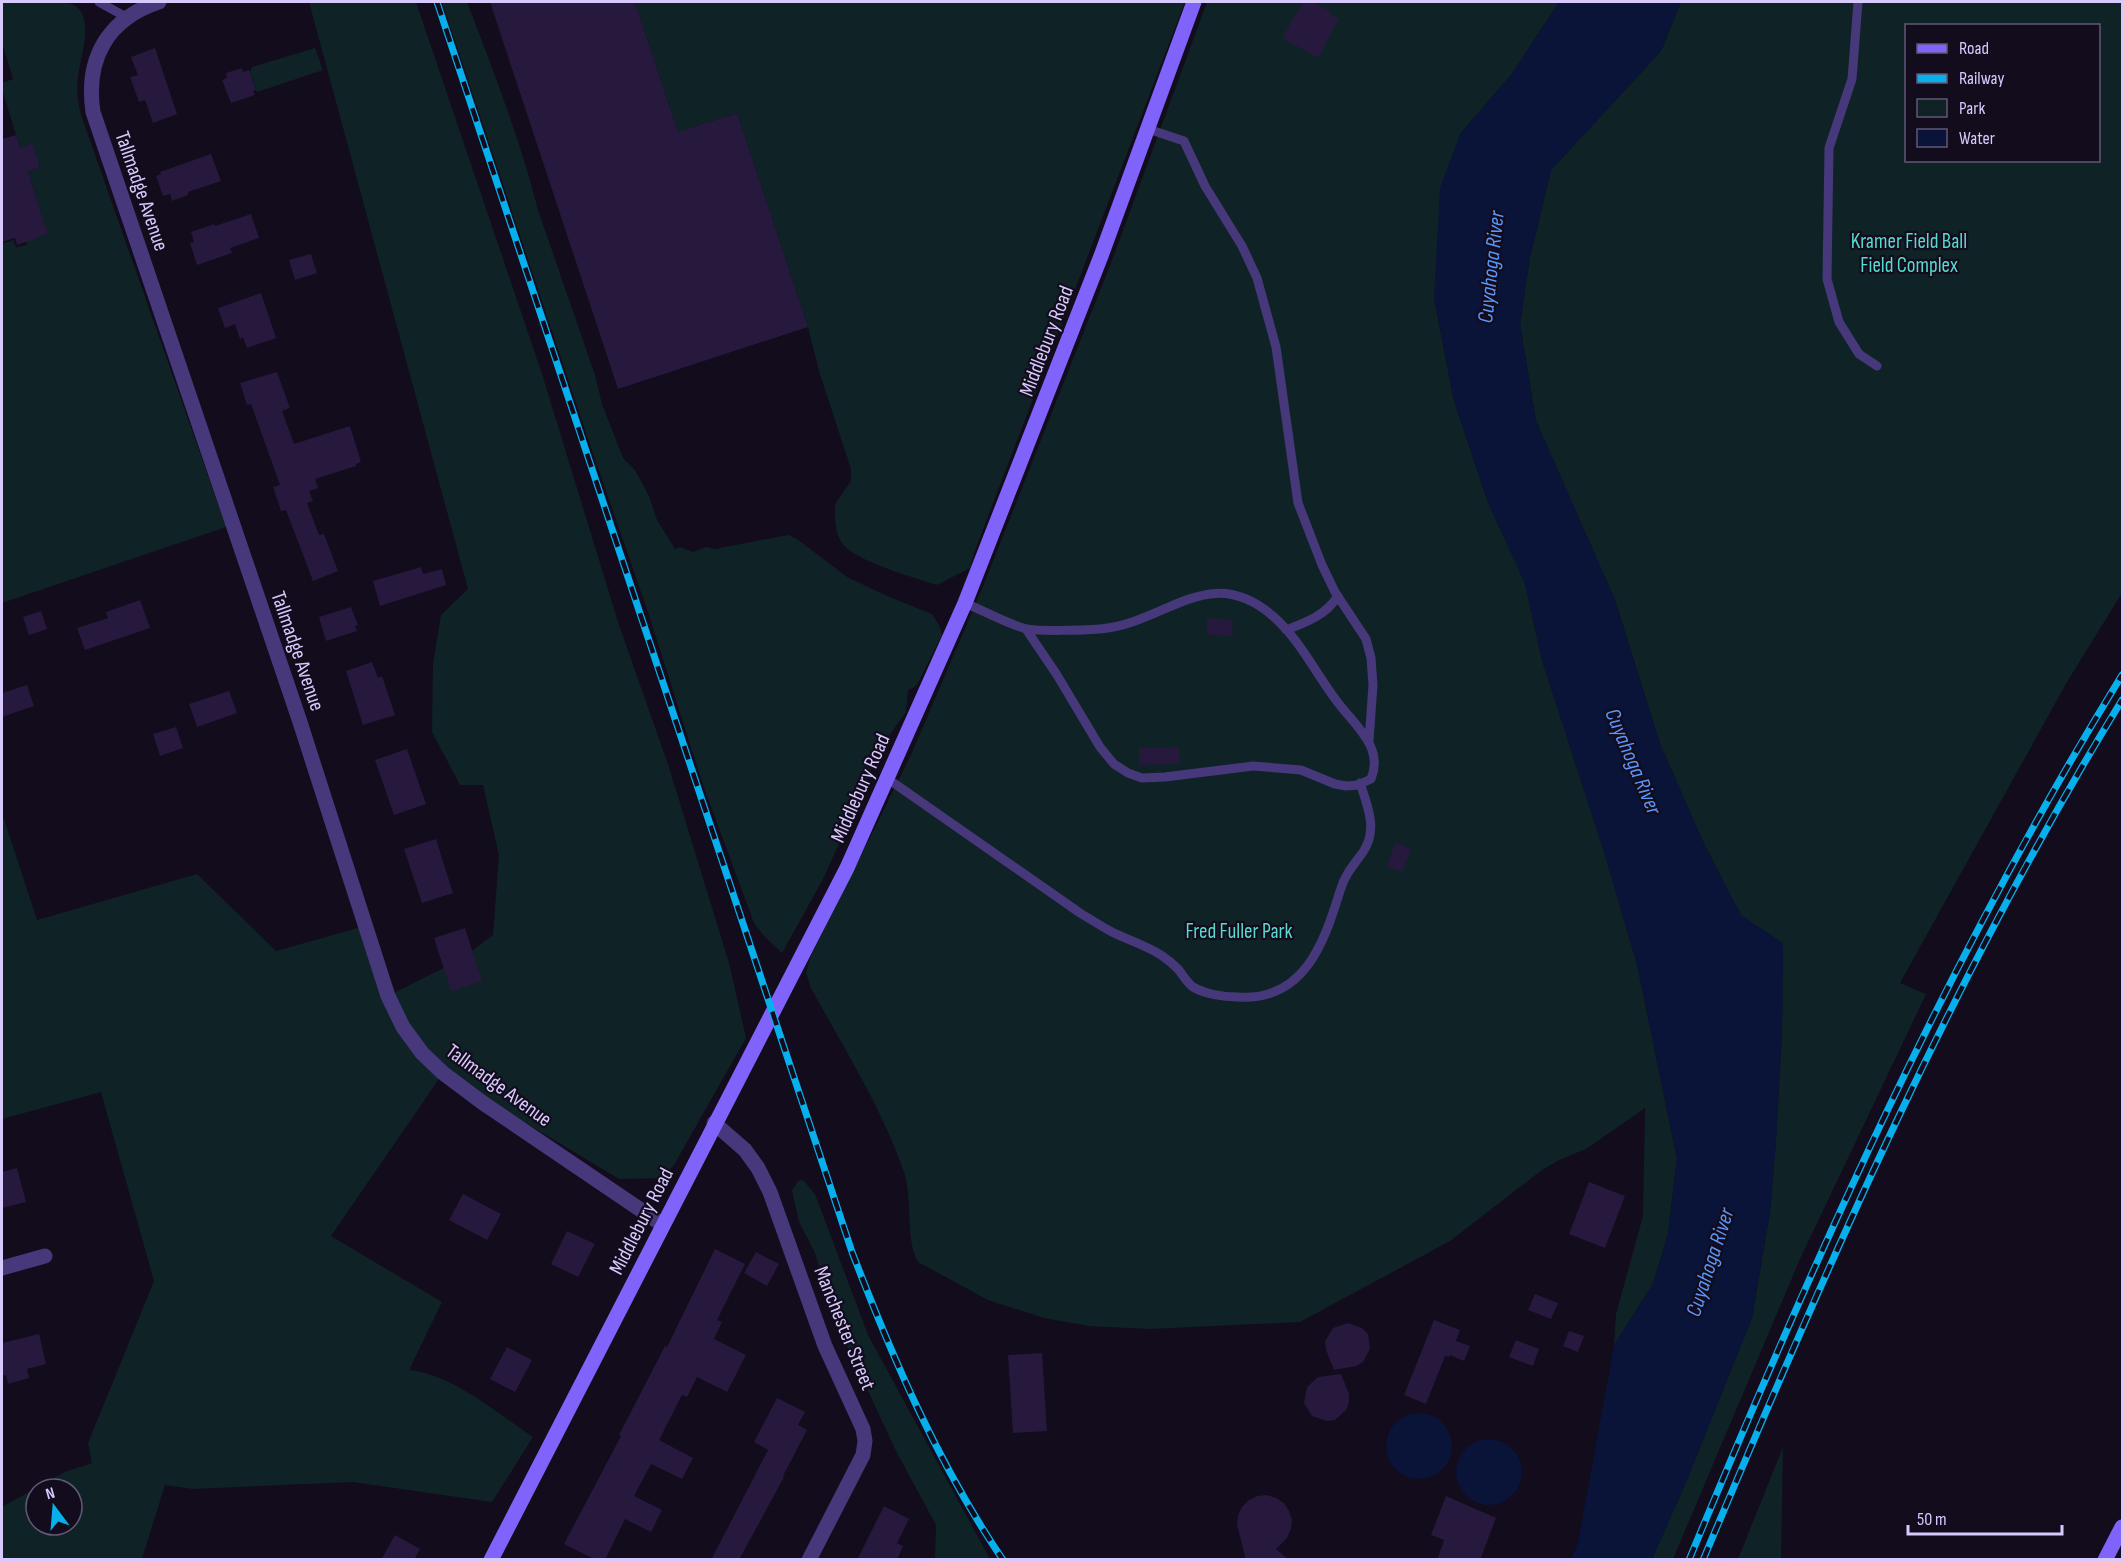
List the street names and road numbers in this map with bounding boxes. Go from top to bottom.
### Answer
street label: Tallmadge Avenue [109,128,174,254]
street label: Middlebury Road [1014,282,1079,400]
street label: Tallmadge Avenue [265,588,330,714]
street label: Middlebury Road [825,730,896,846]
street label: Tallmadge Avenue [441,1039,557,1132]
street label: Middlebury Road [604,1164,679,1279]
street label: Manchester Street [808,1263,881,1394]

